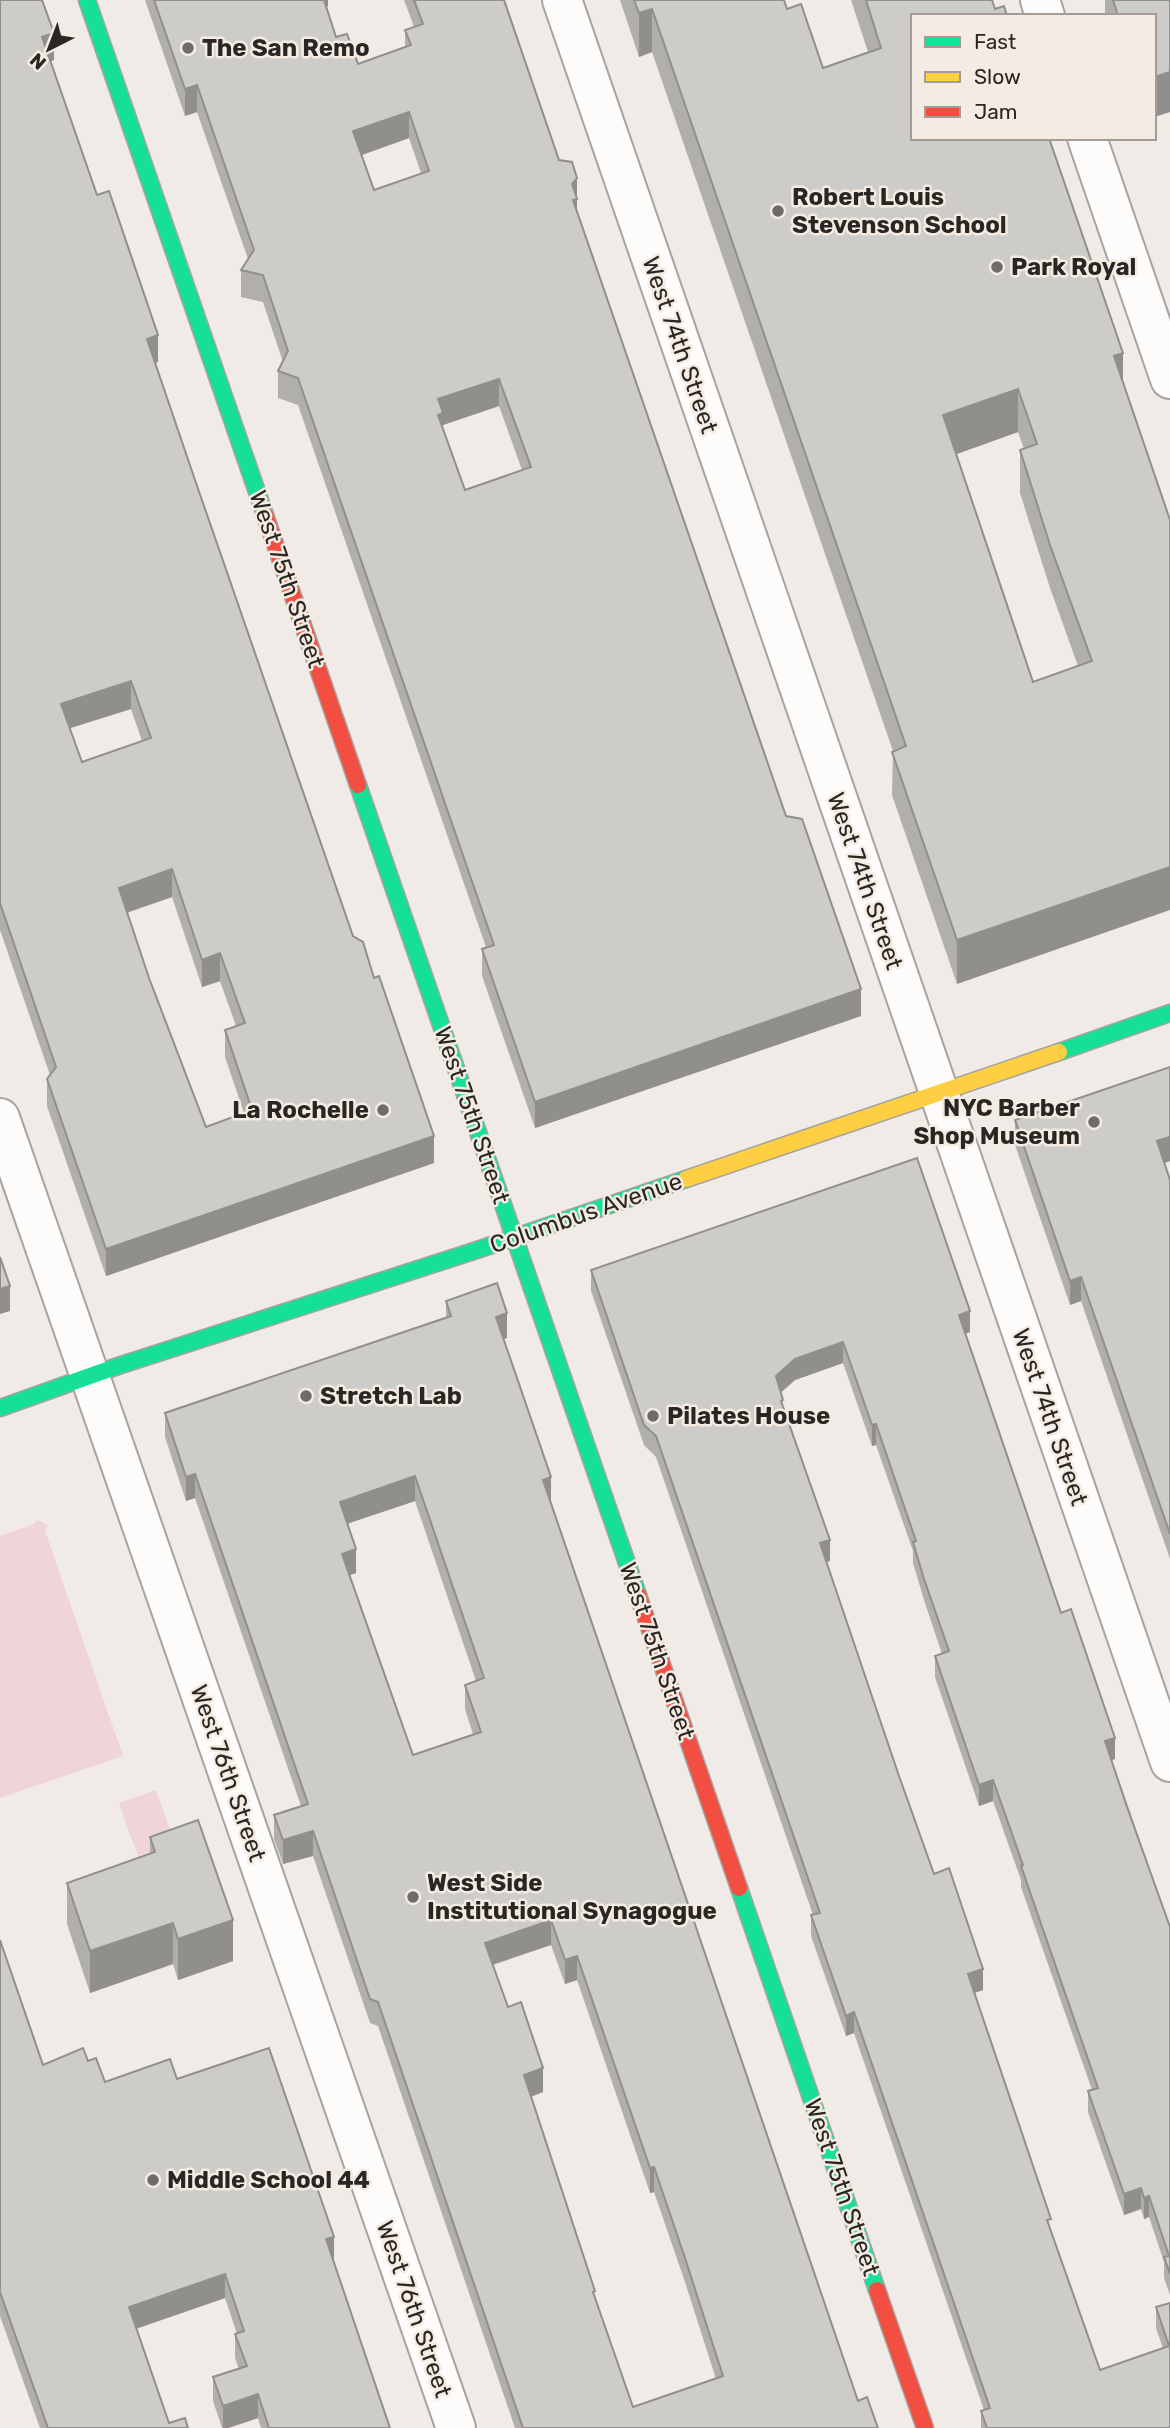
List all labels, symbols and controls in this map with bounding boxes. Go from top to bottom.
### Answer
north arrow [14,14,84,84]
legend [911,14,1156,140]
text: Fast [974,29,1016,54]
place label: The San Remo [202,34,370,62]
marker: The San Remo [180,40,196,56]
text: N [25,48,51,74]
text: Slow [974,64,1021,89]
text: Jam [974,99,1018,124]
place label: Robert Louis Stevenson School [792,183,1007,239]
marker: Robert Louis Stevenson School [770,203,786,219]
street label: West 74th Street [637,253,723,437]
place label: Park Royal [1011,253,1136,281]
marker: Park Royal [989,259,1005,275]
street label: West 75th Street [244,487,330,671]
street label: West 74th Street [822,789,908,973]
street label: West 75th Street [429,1023,515,1207]
place label: NYC Barber Shop Museum [913,1094,1080,1150]
place label: La Rochelle [232,1096,369,1124]
marker: La Rochelle [375,1102,391,1118]
marker: NYC Barber Shop Museum [1086,1114,1102,1130]
street label: Columbus Avenue [486,1167,686,1259]
street label: West 74th Street [1007,1325,1093,1509]
place label: Stretch Lab [320,1382,462,1410]
marker: Stretch Lab [298,1388,314,1404]
place label: Pilates House [667,1402,830,1430]
marker: Pilates House [645,1408,661,1424]
street label: West 75th Street [614,1559,700,1743]
street label: West 76th Street [185,1681,271,1865]
place label: West Side Institutional Synagogue [427,1869,717,1925]
marker: West Side Institutional Synagogue [405,1889,421,1905]
street label: West 75th Street [799,2095,885,2279]
place label: Middle School 44 [167,2166,370,2194]
marker: Middle School 44 [145,2172,161,2188]
street label: West 76th Street [371,2217,457,2401]

